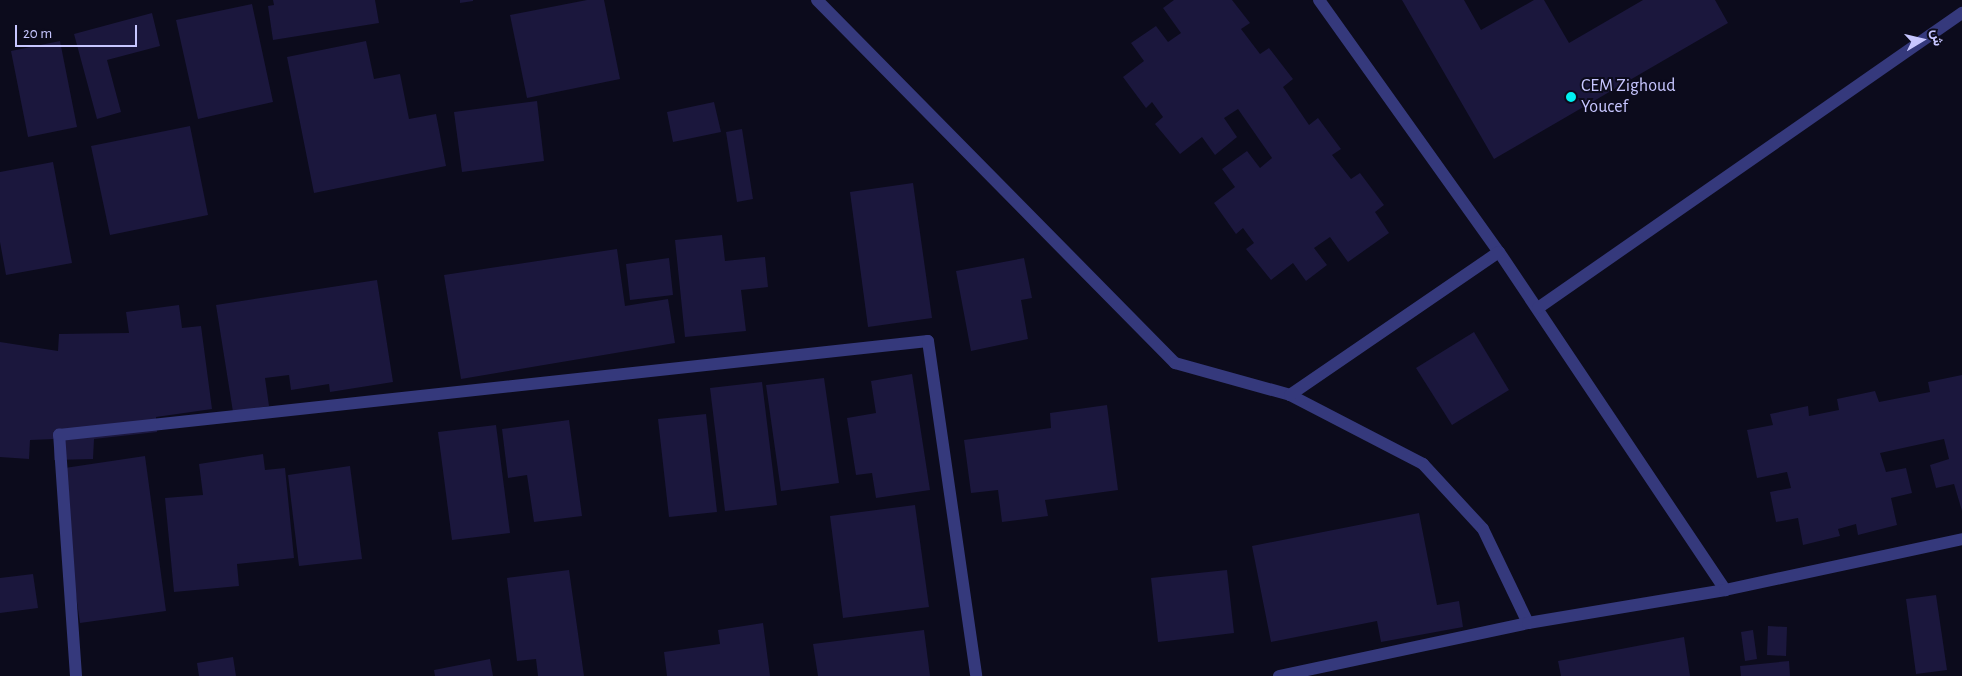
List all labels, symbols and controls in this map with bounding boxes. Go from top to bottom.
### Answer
scale bar [18,15,140,47]
north arrow [1897,15,1947,65]
text: 20 m [23,26,52,41]
text: ش [1929,28,1945,47]
place label: CEM Zighoud Youcef [1581,76,1676,118]
marker: CEM Zighoud Youcef [1565,91,1577,103]

